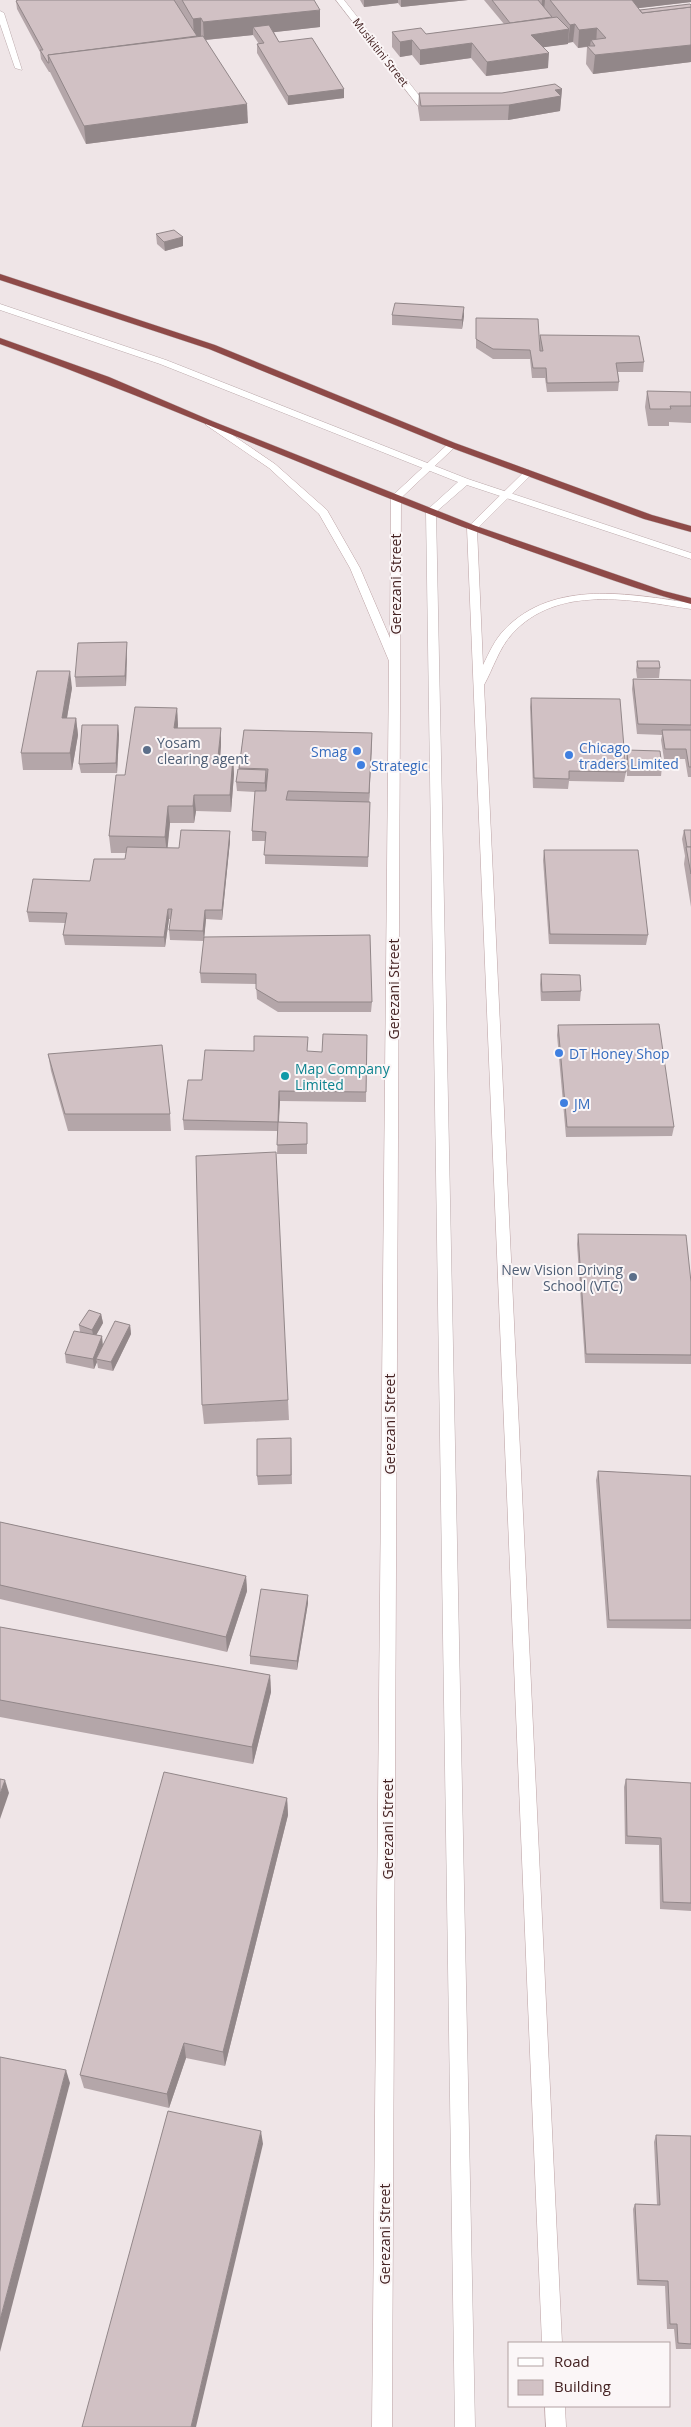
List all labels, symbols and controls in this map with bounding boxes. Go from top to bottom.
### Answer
street label: Musikitini Street [350,15,413,89]
street label: Gerezani Street [386,534,405,634]
place label: Yosam clearing agent [157,733,249,768]
place label: Chicago traders Limited [579,738,679,773]
place label: Smag [311,742,347,761]
marker: Yosam clearing agent [141,744,153,756]
marker: Smag [351,745,363,757]
marker: Chicago traders Limited [563,749,575,761]
place label: Strategic [371,756,428,775]
marker: Strategic [355,759,367,771]
street label: Gerezani Street [384,939,403,1039]
place label: DT Honey Shop [569,1044,670,1063]
marker: DT Honey Shop [553,1047,565,1059]
place label: Map Company Limited [295,1059,391,1094]
marker: Map Company Limited [279,1070,291,1082]
place label: JM [572,1094,590,1113]
marker: JM [558,1097,570,1109]
place label: New Vision Driving School (VTC) [501,1260,623,1295]
marker: New Vision Driving School (VTC) [627,1271,639,1283]
street label: Gerezani Street [380,1374,399,1474]
street label: Gerezani Street [378,1779,397,1879]
street label: Gerezani Street [375,2184,394,2284]
legend [508,2342,671,2407]
text: Road [554,2351,590,2371]
text: Building [554,2376,611,2396]

